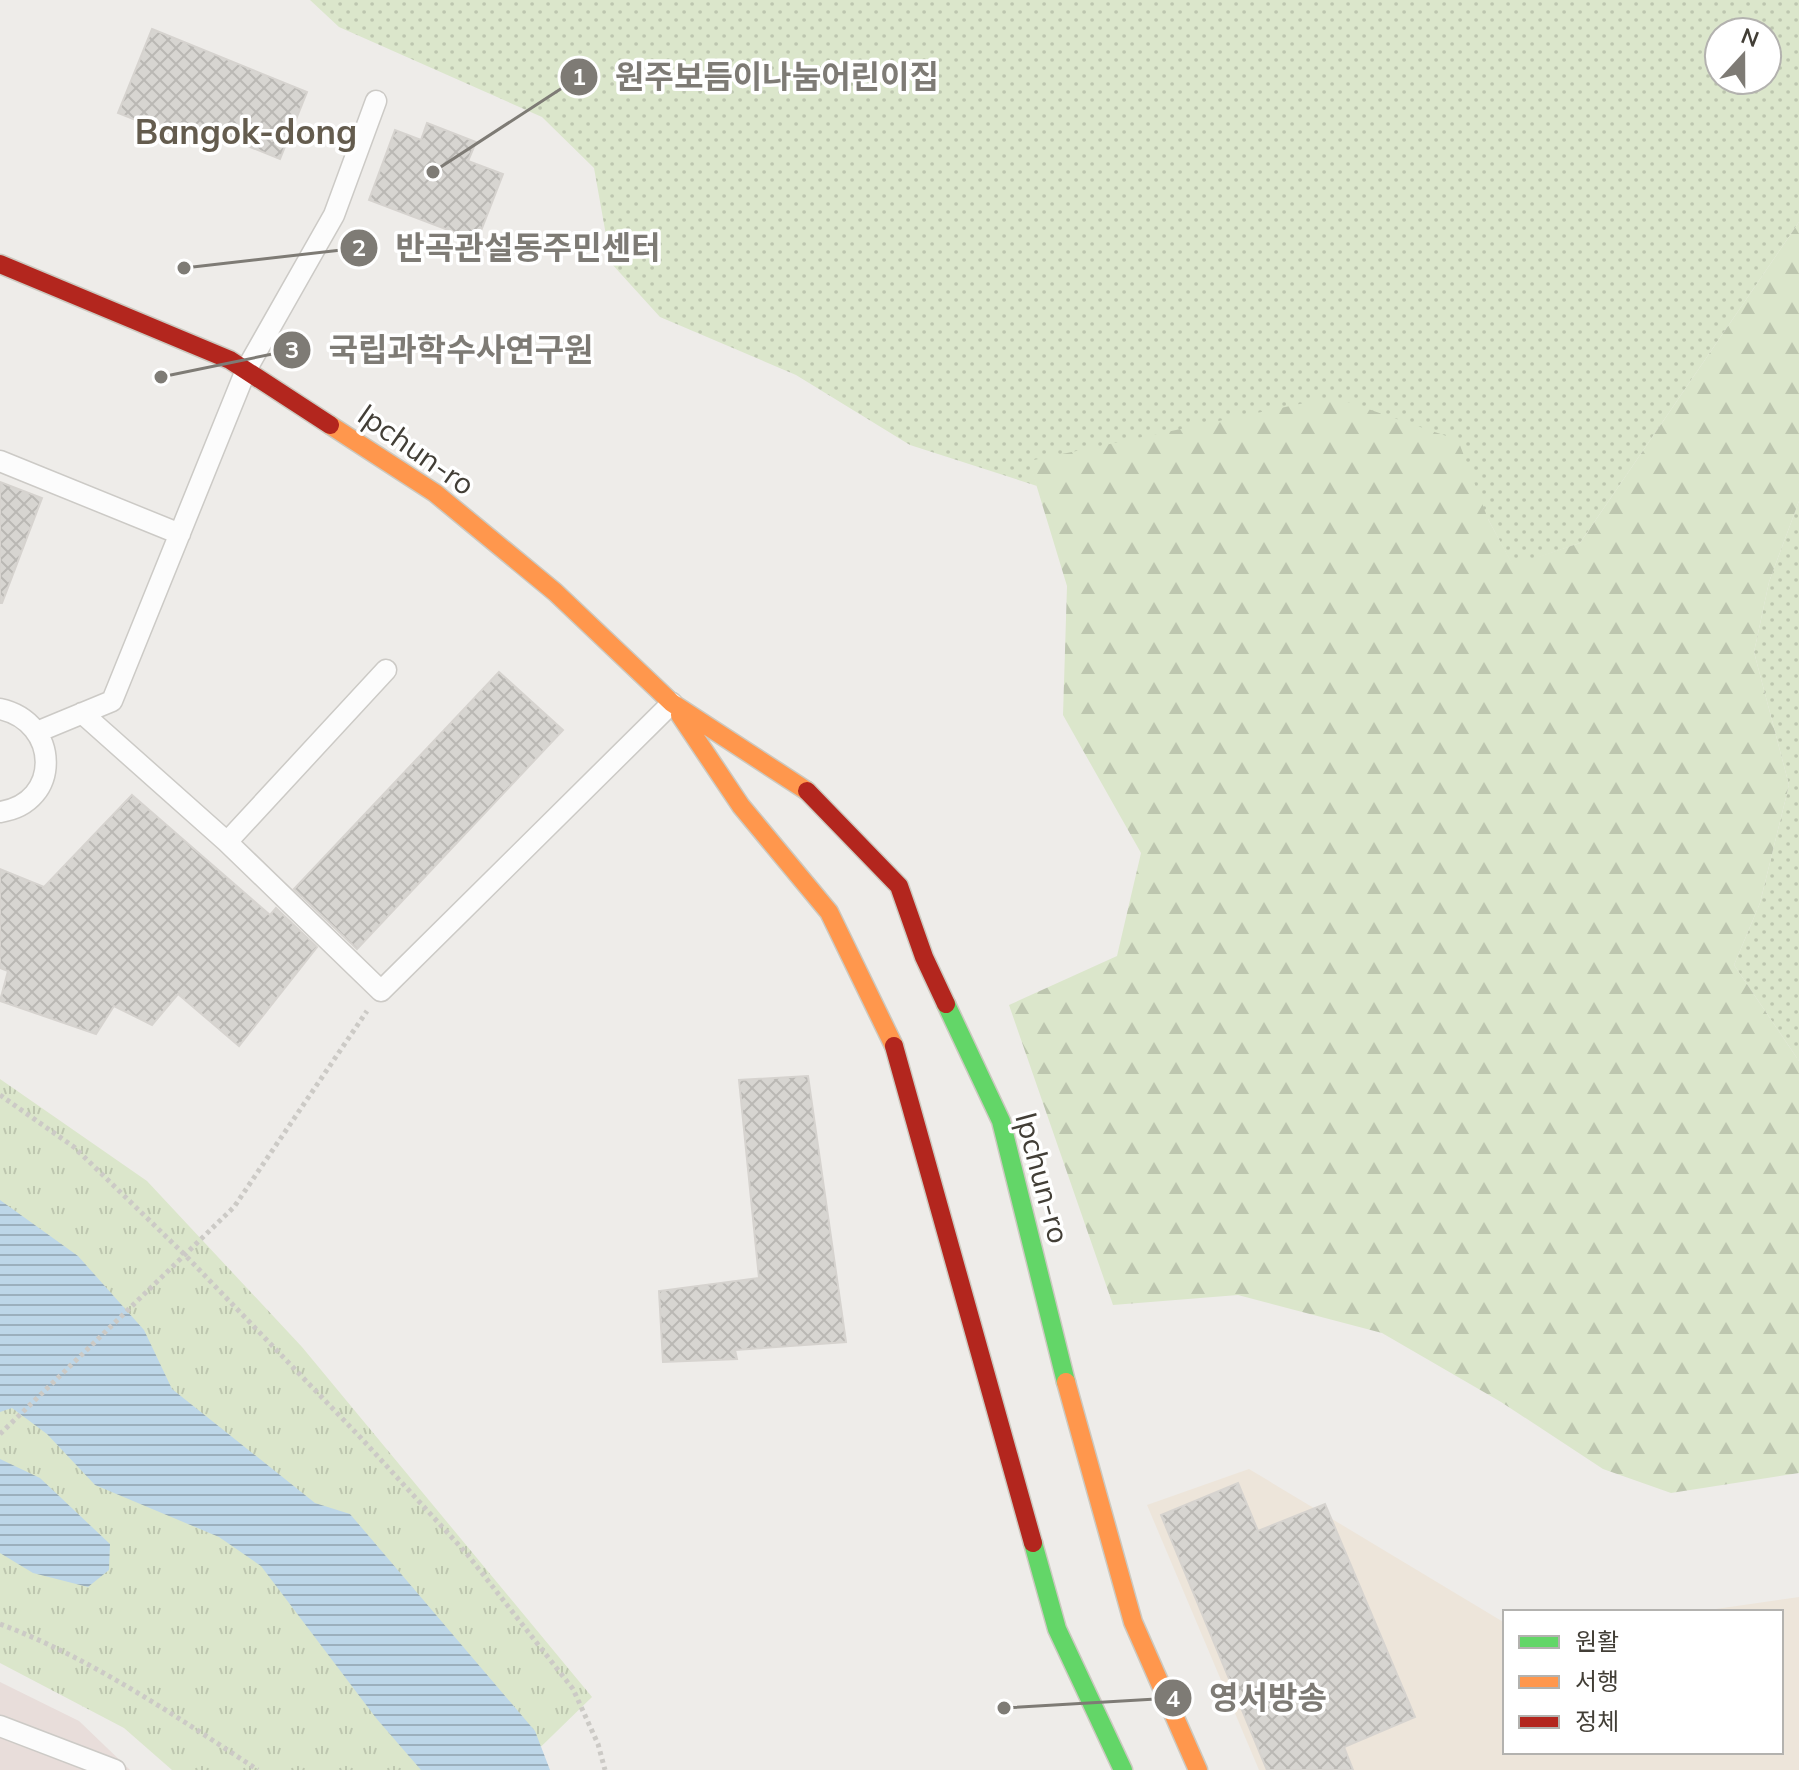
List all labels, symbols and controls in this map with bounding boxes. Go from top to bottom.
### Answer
north arrow [1703,16,1783,96]
text: N [1737,21,1763,53]
callout: 원주보듬이나눔어린이집 [559,49,955,105]
text: 원주보듬이나눔어린이집 [615,56,939,96]
text: 1 [572,61,586,91]
district label: Bangok-dong [135,110,357,153]
callout: 반곡관설동주민센터 [339,220,676,276]
text: 반곡관설동주민센터 [396,227,660,267]
text: 2 [352,232,366,262]
callout: 국립과학수사연구원 [272,322,609,378]
text: 국립과학수사연구원 [329,329,593,369]
text: 3 [285,334,299,364]
street label: Ipchun-ro [351,395,482,503]
street label: Ipchun-ro [1007,1108,1079,1247]
legend [1503,1610,1783,1754]
text: 원활 [1575,1626,1619,1656]
text: 서행 [1575,1666,1619,1696]
callout: 영서방송 [1153,1670,1343,1726]
text: 영서방송 [1209,1677,1327,1717]
text: 4 [1166,1683,1180,1713]
text: 정체 [1575,1706,1619,1736]

